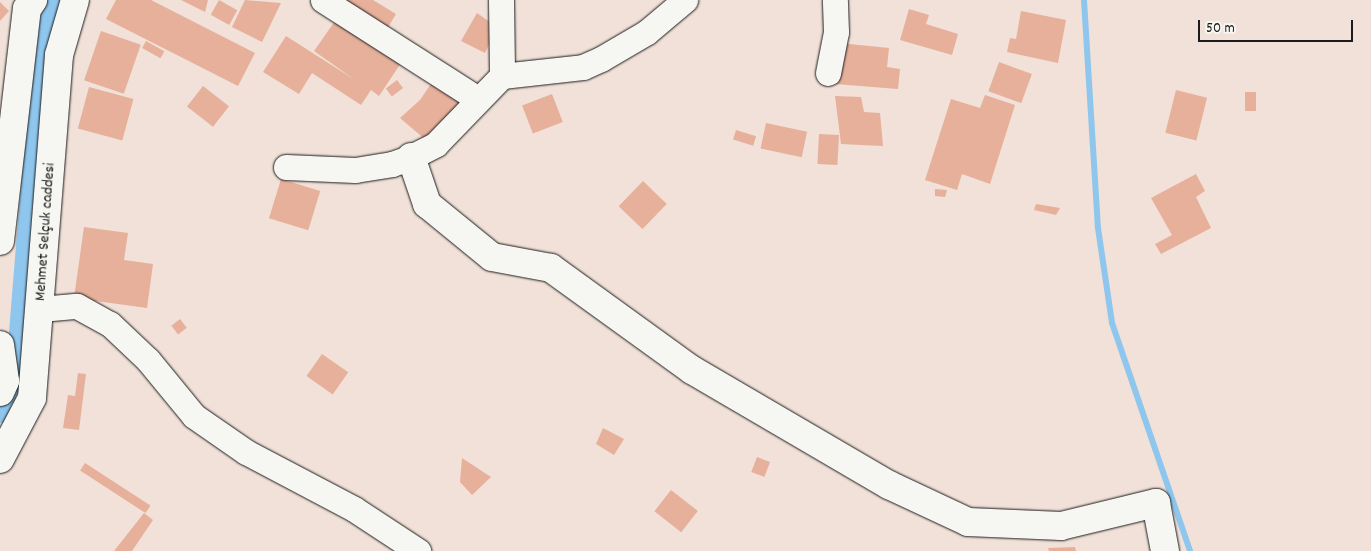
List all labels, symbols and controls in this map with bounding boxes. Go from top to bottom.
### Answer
scale bar [1201,10,1356,42]
text: 50 m [1206,18,1235,40]
street label: Mehmet Selçuk caddesi [32,162,60,302]

